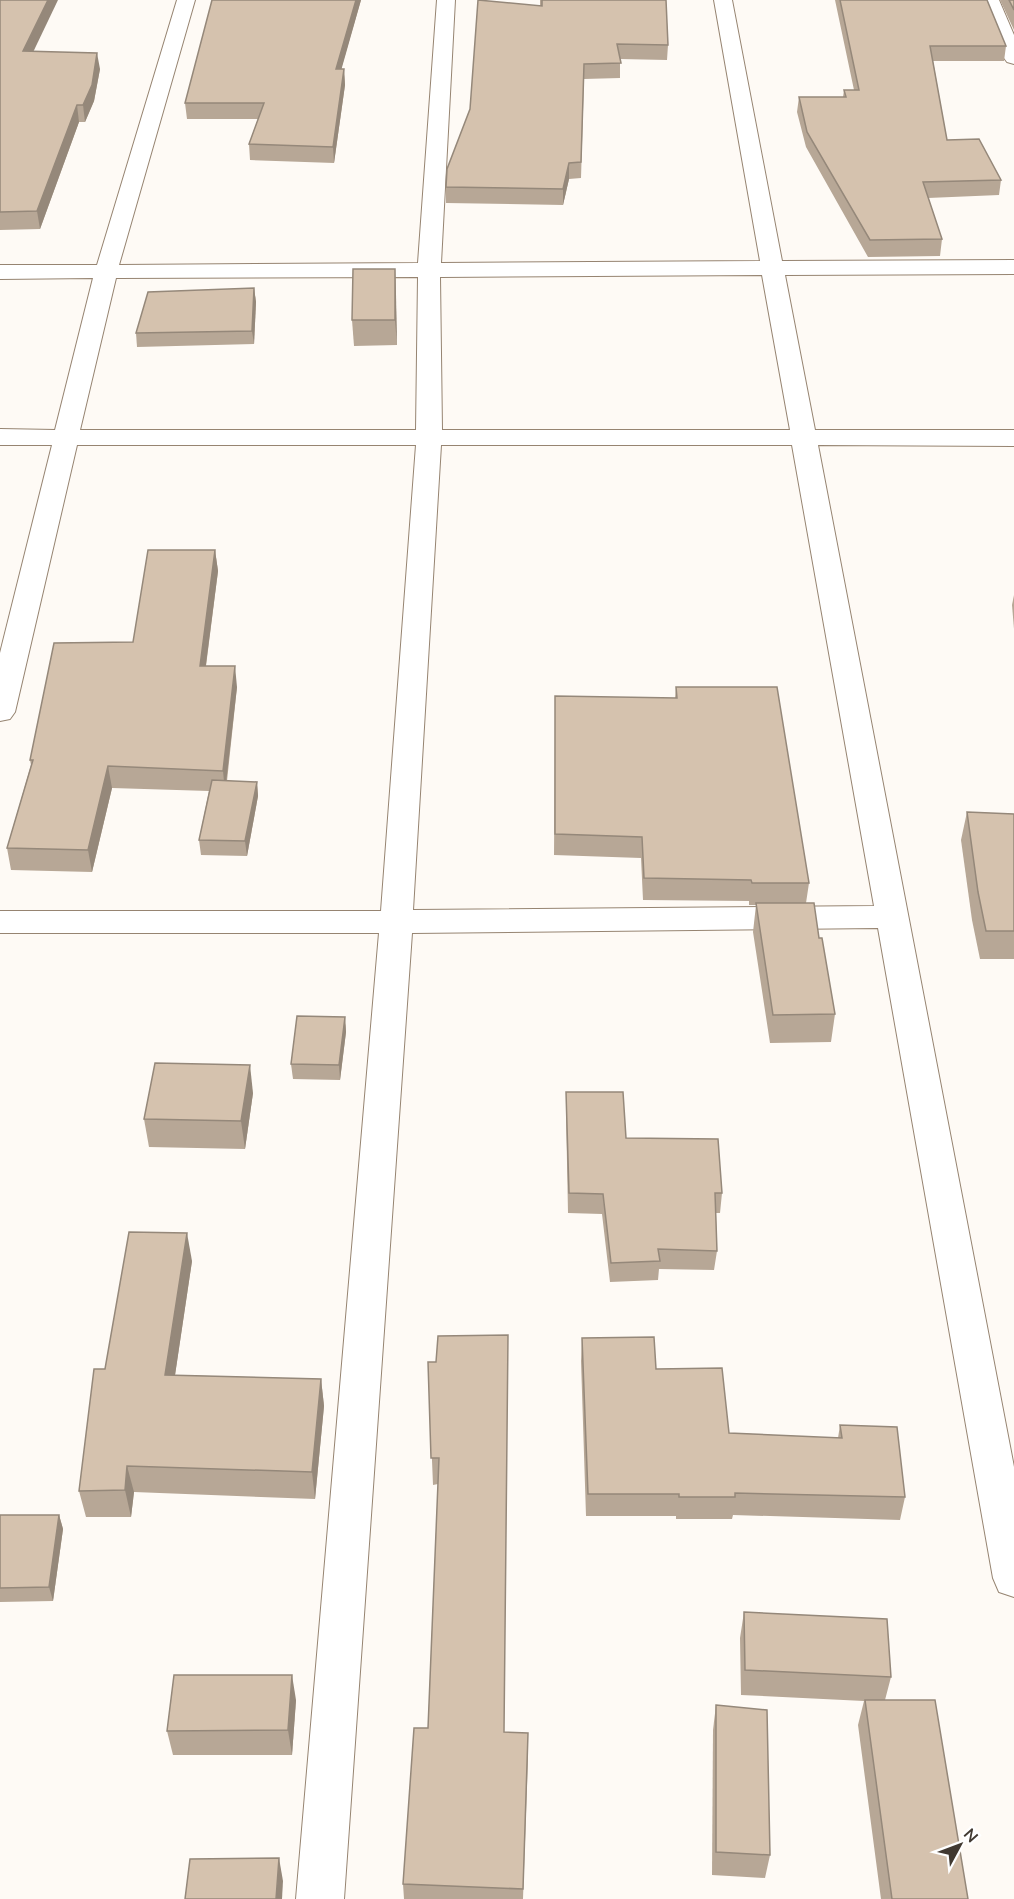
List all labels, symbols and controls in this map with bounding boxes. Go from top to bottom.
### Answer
north arrow [930,1815,990,1875]
text: N [960,1824,983,1846]

